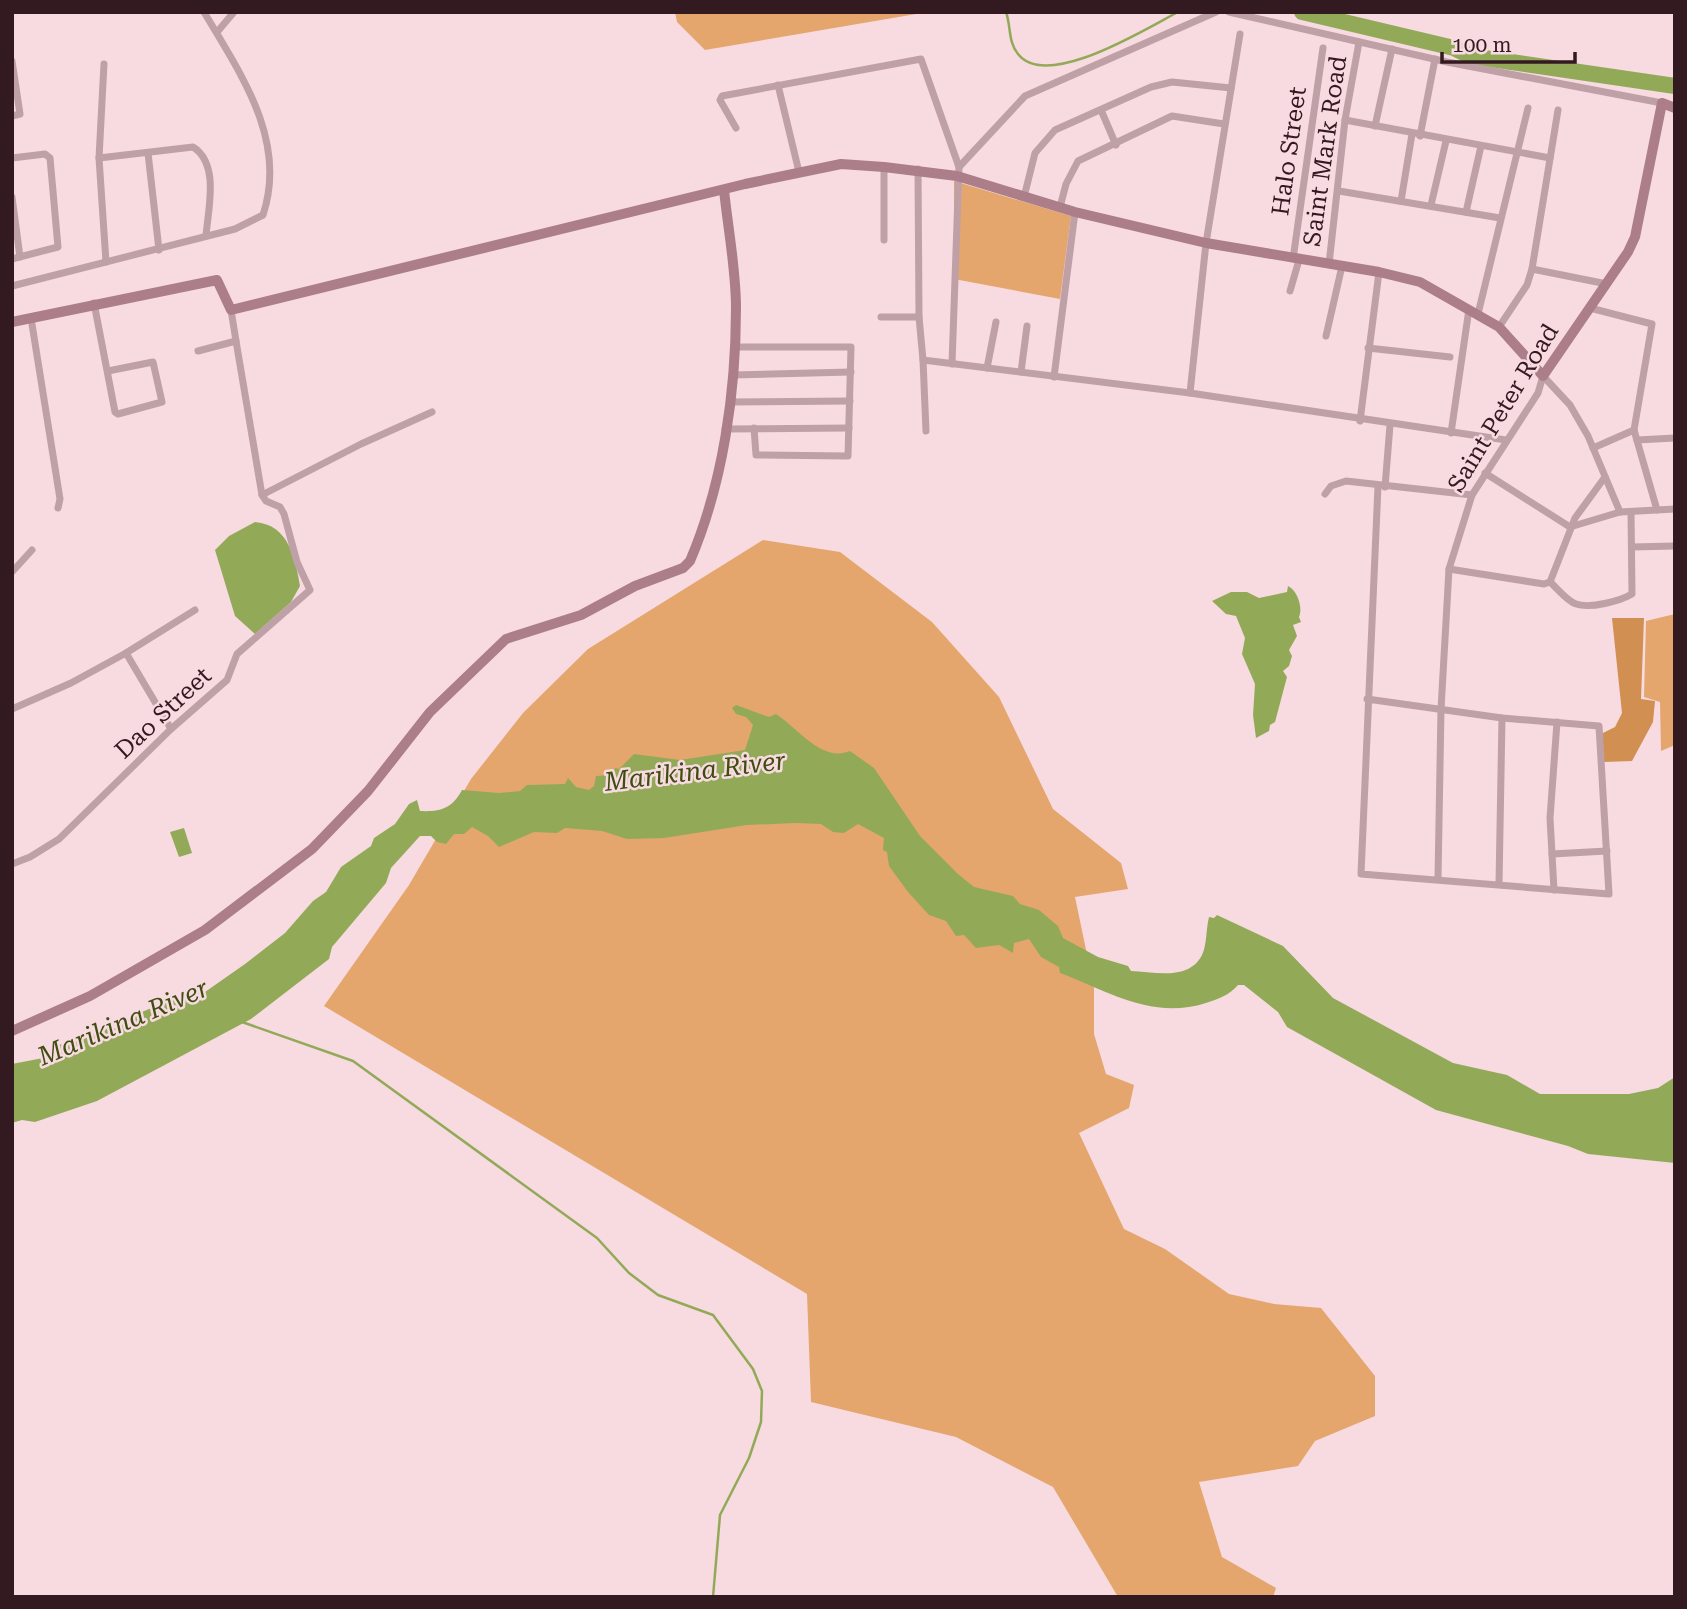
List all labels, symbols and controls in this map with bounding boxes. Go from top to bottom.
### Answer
scale bar [1442,21,1575,65]
text: 100 m [1452,33,1512,57]
street label: Saint Mark Road [1298,54,1352,248]
street label: Halo Street [1266,85,1312,217]
street label: Saint Peter Road [1442,319,1564,497]
street label: Dao Street [109,661,217,764]
water label: Marikina River [601,745,788,797]
water label: Marikina River [32,972,213,1072]

